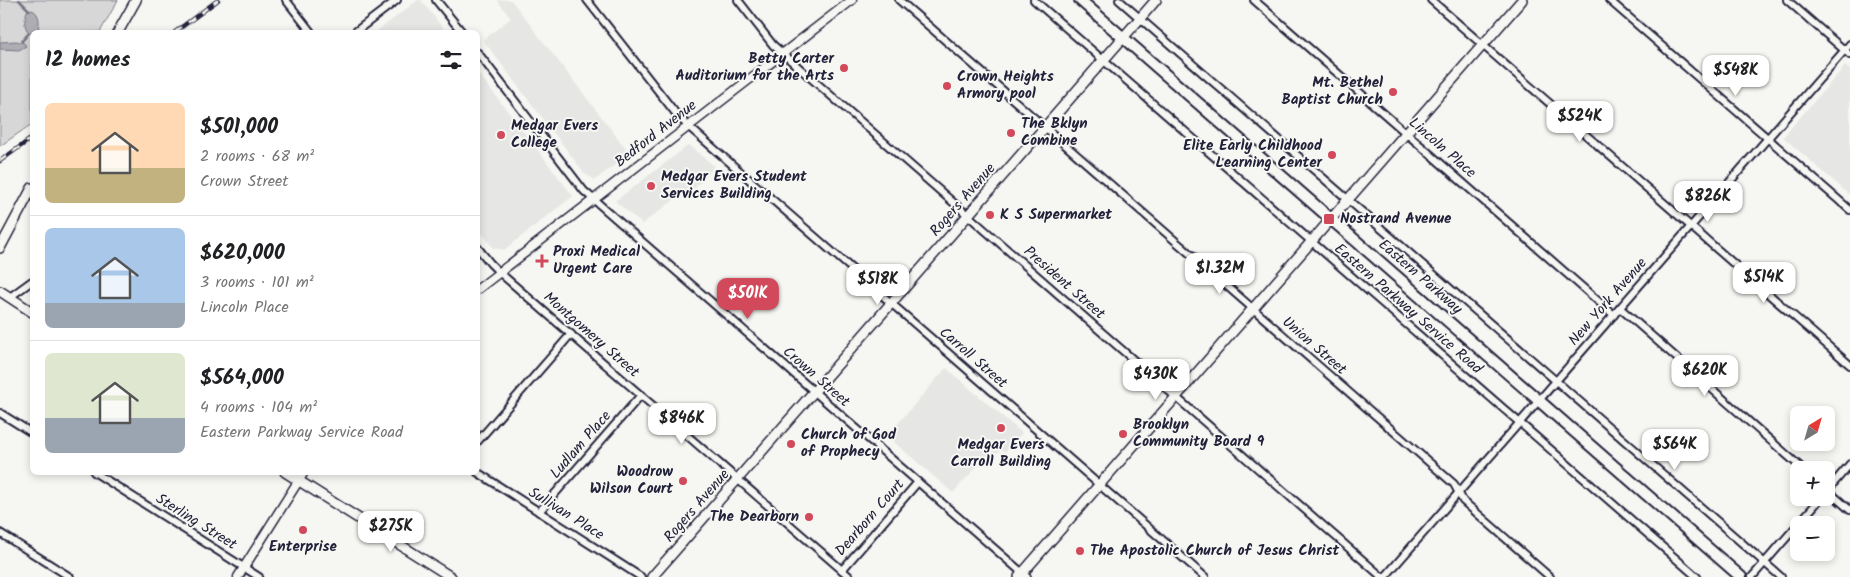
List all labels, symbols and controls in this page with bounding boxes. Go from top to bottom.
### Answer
text: 12 homes [45,44,130,77]
icon: filters [437,46,465,74]
place label: Betty Carter Auditorium for the Arts [675,47,835,88]
pin: $548K [1701,54,1771,97]
text: $548K [1713,58,1759,83]
marker: Betty Carter Auditorium for the Arts [838,62,850,74]
place label: Crown Heights Armory pool [957,65,1054,106]
place label: Mt. Bethel Baptist Church [1282,71,1383,112]
marker: Crown Heights Armory pool [941,80,953,92]
marker: Mt. Bethel Baptist Church [1387,86,1399,98]
street label: Bedford Avenue [610,94,703,174]
pin: $524K [1545,100,1615,143]
text: $524K [1557,104,1603,129]
text: $501,000 [200,111,278,144]
place label: The Bklyn Combine [1021,112,1088,153]
street label: Lincoln Place [1403,112,1481,185]
place label: Medgar Evers College [511,114,598,155]
icon: home [85,123,145,183]
marker: The Bklyn Combine [1005,127,1017,139]
marker: Medgar Evers College [495,129,507,141]
place label: Elite Early Childhood Learning Center [1183,134,1323,175]
text: 2 rooms · 68 m² [200,144,314,169]
marker: Elite Early Childhood Learning Center [1326,149,1338,161]
street label: Rogers Avenue [924,158,1002,242]
place label: Medgar Evers Student Services Building [661,165,807,206]
text: Crown Street [200,169,288,194]
marker: Medgar Evers Student Services Building [645,180,657,192]
pin: $826K [1673,180,1743,223]
text: $826K [1685,184,1731,209]
place label: K S Supermarket [1000,203,1112,227]
place label: Nostrand Avenue [1340,207,1452,231]
marker: K S Supermarket [984,209,996,221]
marker: Nostrand Avenue [1322,212,1336,226]
street label: Eastern Parkway [1372,233,1468,321]
text: $620,000 [200,237,285,270]
street label: Eastern Parkway Service Road [1328,238,1488,381]
place label: Proxi Medical Urgent Care [553,240,640,281]
street label: President Street [1018,241,1110,326]
icon: home [85,248,145,308]
pin: $1.32M [1179,252,1261,295]
street label: New York Avenue [1563,252,1653,352]
marker: Proxi Medical Urgent Care [535,254,549,268]
text: $1.32M [1196,256,1244,281]
pin: $514K [1729,262,1799,304]
pin: $518K [843,264,913,306]
text: $514K [1744,265,1784,290]
text: $518K [857,267,899,292]
text: 3 rooms · 101 m² [200,270,314,295]
pin: $501K [713,278,783,320]
text: $501K [728,281,768,306]
street label: Montgomery Street [537,286,645,384]
text: Lincoln Place [200,295,289,320]
street label: Union Street [1276,311,1352,381]
street label: Carroll Street [933,321,1013,395]
street label: Crown Street [777,341,855,413]
pin: $620K [1670,354,1740,397]
pin: $430K [1121,358,1191,401]
text: $620K [1682,358,1728,383]
text: $564,000 [200,362,284,395]
text: $430K [1134,362,1178,387]
icon: home [85,373,145,433]
text: 4 rooms · 104 m² [200,395,317,420]
pin: $846K [647,402,717,445]
street label: Ludlam Place [544,405,618,485]
text: $846K [659,406,705,431]
north arrow [1790,406,1835,451]
map controls [1790,406,1835,561]
place label: Brooklyn Community Board 9 [1133,413,1265,454]
text: Eastern Parkway Service Road [200,420,403,445]
marker: Medgar Evers Carroll Building [995,422,1007,434]
place label: Church of God of Prophecy [801,423,897,464]
marker: Brooklyn Community Board 9 [1117,428,1129,440]
pin: $564K [1640,428,1710,471]
text: $564K [1653,432,1697,457]
place label: Medgar Evers Carroll Building [951,433,1051,474]
marker: Church of God of Prophecy [785,438,797,450]
place label: Woodrow Wilson Court [590,460,673,501]
button: + [1790,461,1835,506]
street label: Rogers Avenue [658,464,736,548]
street label: Dearborn Court [830,474,911,562]
marker: Woodrow Wilson Court [677,475,689,487]
street label: Sullivan Place [523,481,609,547]
street label: Sterling Street [151,487,241,557]
place label: The Dearborn [710,505,799,529]
pin: $275K [356,510,426,553]
marker: The Dearborn [803,511,815,523]
text: $275K [369,514,413,539]
button: − [1790,516,1835,561]
marker: Enterprise [297,524,309,536]
place label: Enterprise [269,535,338,559]
place label: The Apostolic Church of Jesus Christ [1090,539,1340,563]
marker: The Apostolic Church of Jesus Christ [1074,545,1086,557]

